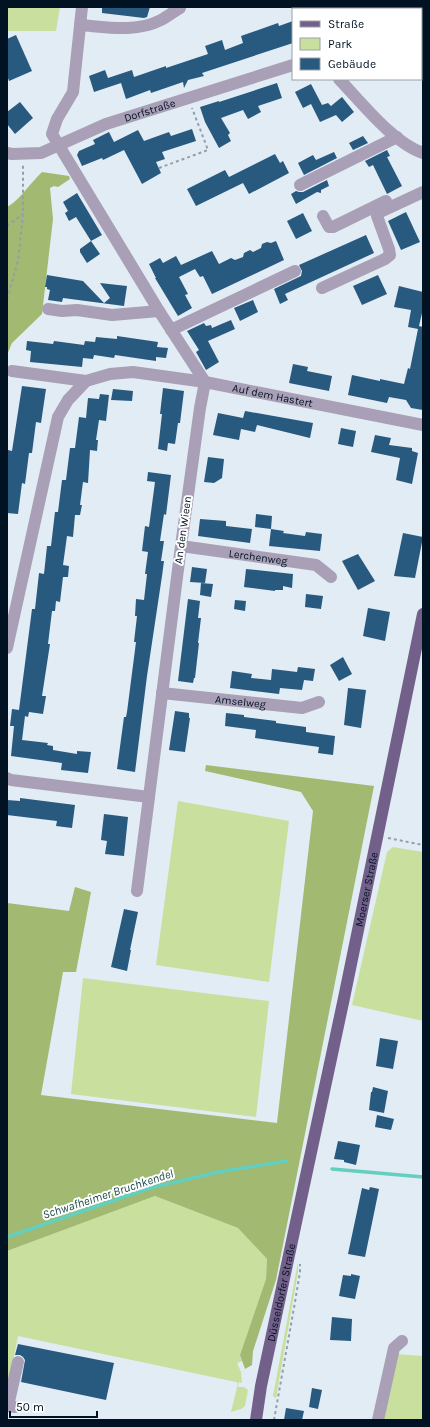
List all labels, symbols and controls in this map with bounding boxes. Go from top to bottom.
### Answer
legend [292,8,422,80]
text: Straße [328,17,364,31]
text: Park [328,37,353,51]
text: Gebäude [328,57,376,71]
street label: Dorfstraße [122,96,177,124]
street label: Auf dem Hastert [231,381,314,410]
street label: An den Wieen [172,495,194,565]
street label: Lerchenweg [228,546,289,568]
street label: Amselweg [214,692,267,711]
street label: Moerser Straße [352,850,380,928]
water label: Schwafheimer Bruchkendel [41,1166,175,1222]
street label: Düsseldorfer Straße [264,1242,298,1343]
scale bar [10,1393,97,1419]
text: 50 m [16,1400,44,1414]

